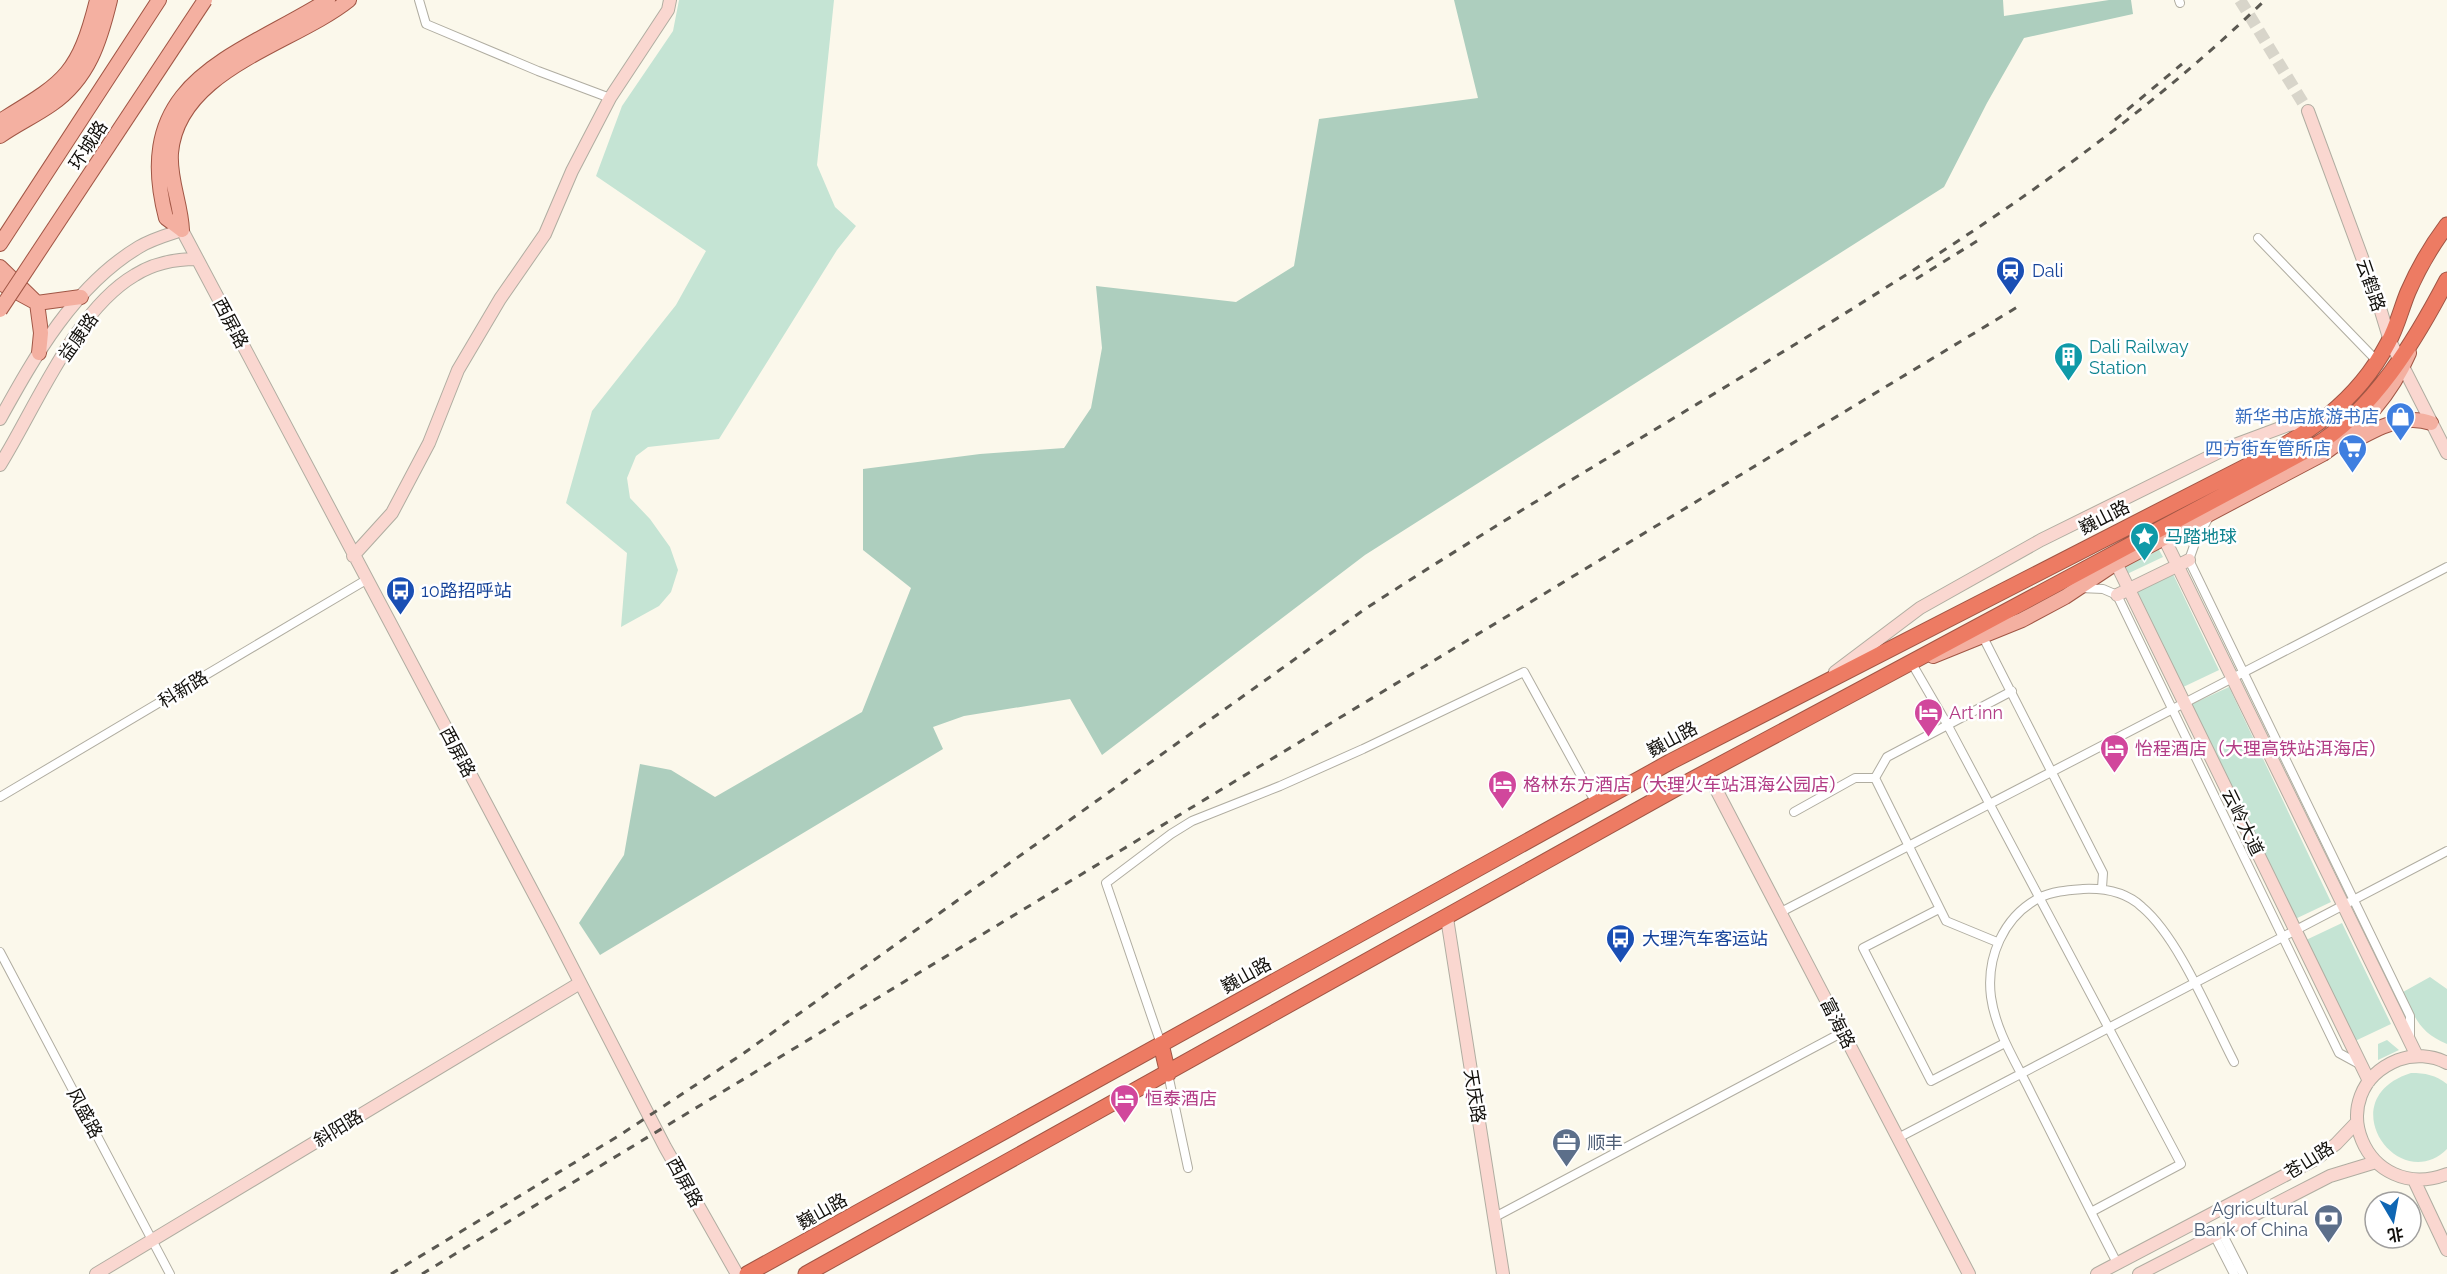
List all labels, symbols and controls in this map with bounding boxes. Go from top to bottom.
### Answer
street label: 环城路 [64,117,112,173]
station icon: Dali [1995,254,2027,296]
street label: 云鹤路 [2352,256,2390,314]
place label: Dali [2032,260,2063,281]
street label: 西屏路 [209,294,253,352]
street label: 益康路 [54,309,102,365]
place label: Dali Railway Station [2089,336,2189,378]
building icon: Dali Railway Station [2052,340,2084,382]
shop icon: 新华书店旅游书店 [2384,400,2416,442]
place label: 新华书店旅游书店 [2235,406,2379,427]
supermarket icon: 四方街车管所店 [2336,432,2368,474]
place label: 四方街车管所店 [2205,438,2331,459]
street label: 巍山路 [2075,495,2133,539]
place icon: 马踏地球 [2128,520,2160,562]
place label: 马踏地球 [2165,526,2237,547]
bus stop icon: 10路招呼站 [384,574,416,616]
place label: 10路招呼站 [421,580,512,601]
street label: 科新路 [154,666,212,712]
hotel icon: Art inn [1912,696,1944,738]
place label: Art inn [1949,702,2003,723]
street label: 巍山路 [1643,717,1701,761]
street label: 西屏路 [436,723,480,781]
hotel icon: 怡程酒店（大理高铁站洱海店） [2098,732,2130,774]
place label: 怡程酒店（大理高铁站洱海店） [2135,738,2387,759]
hotel icon: 格林东方酒店（大理火车站洱海公园店） [1486,768,1518,810]
place label: 格林东方酒店（大理火车站洱海公园店） [1523,774,1847,795]
street label: 云岭大道 [2218,785,2268,859]
bus stop icon: 大理汽车客运站 [1605,922,1637,964]
place label: 大理汽车客运站 [1642,928,1768,949]
street label: 巍山路 [1217,953,1275,997]
street label: 富海路 [1816,994,1860,1052]
street label: 天庆路 [1460,1068,1490,1124]
hotel icon: 恒泰酒店 [1108,1082,1140,1124]
street label: 风盛路 [63,1084,107,1142]
place label: 恒泰酒店 [1145,1088,1217,1109]
street label: 斜阳路 [309,1105,367,1151]
office icon: 顺丰 [1550,1126,1582,1168]
place label: 顺丰 [1587,1132,1623,1153]
street label: 苍山路 [2281,1137,2337,1183]
street label: 西屏路 [663,1153,707,1211]
street label: 巍山路 [793,1189,851,1233]
north arrow [2363,1190,2423,1250]
place label: Agricultural Bank of China [2194,1198,2308,1240]
bank icon: Agricultural Bank of China [2313,1202,2345,1244]
text: 北 [2386,1224,2405,1245]

